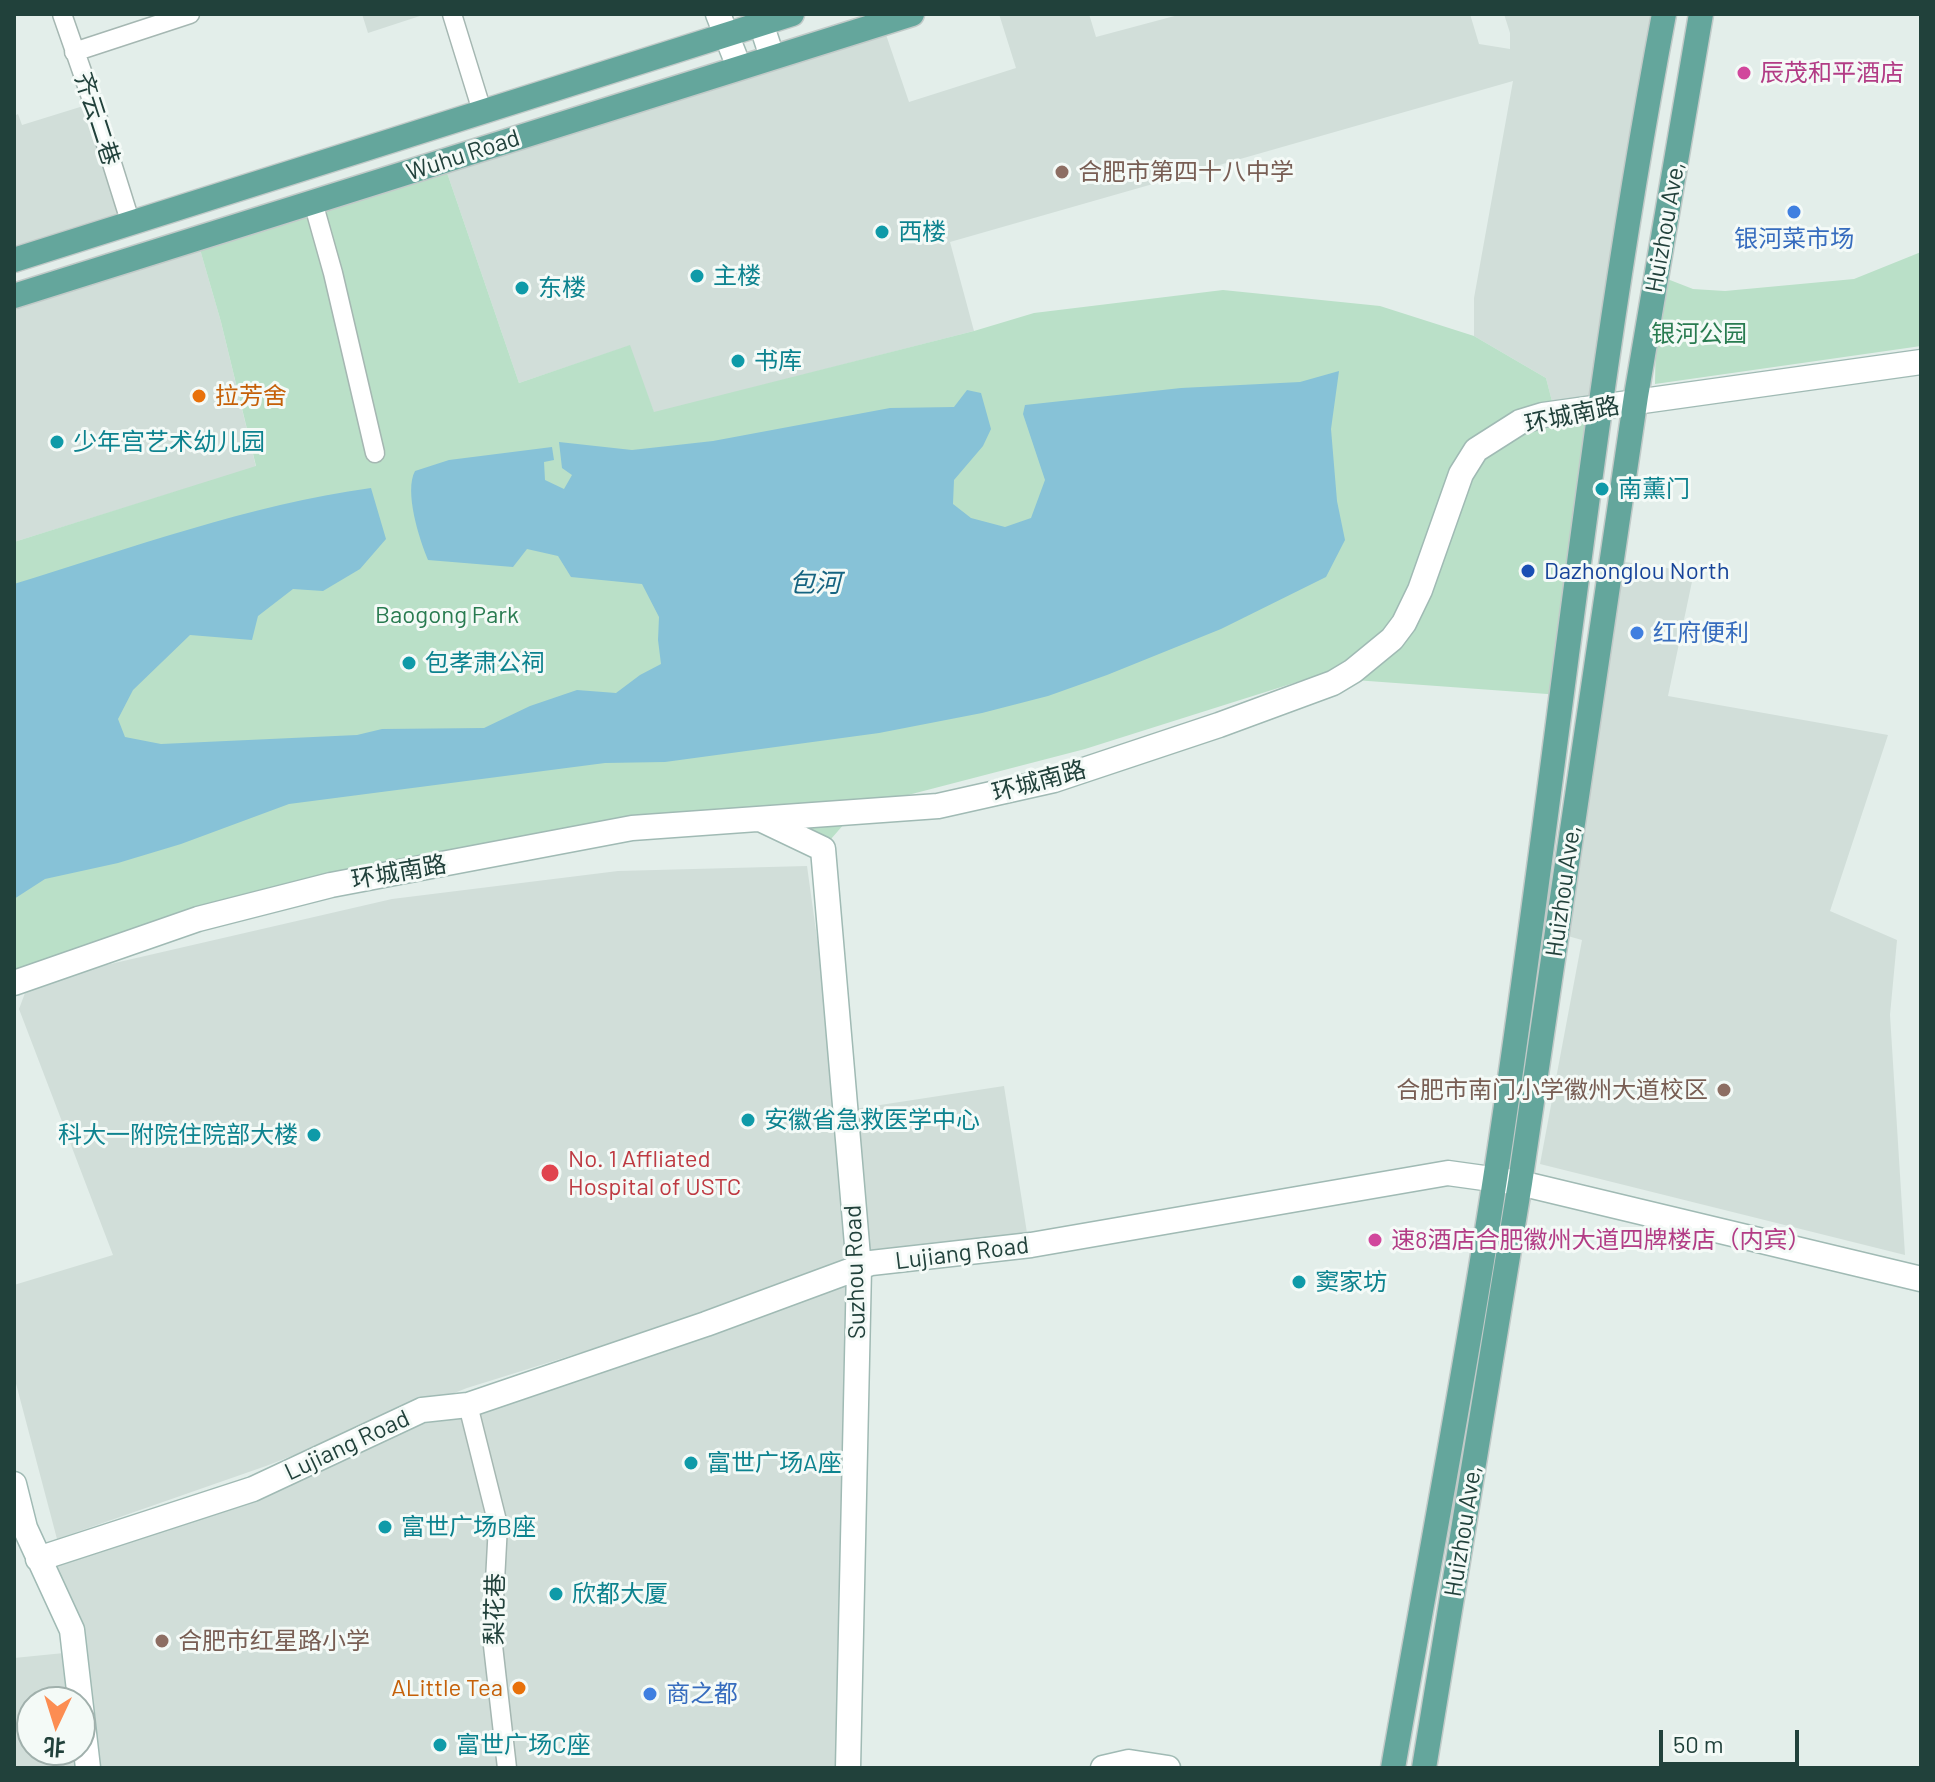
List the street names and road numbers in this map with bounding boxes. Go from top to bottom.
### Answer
street label: 齐云二巷 [68,69,126,169]
street label: Wuhu Road [403,123,523,187]
street label: Huizhou Ave, [1639,159,1691,295]
street label: 环城南路 [1522,391,1622,439]
street label: 环城南路 [989,755,1089,807]
street label: Huizhou Ave, [1540,823,1586,959]
street label: 环城南路 [349,849,449,895]
street label: Suzhou Road [838,1204,872,1340]
street label: Lujiang Road [894,1231,1030,1275]
street label: Lujiang Road [280,1404,414,1486]
street label: Huizhou Ave, [1438,1463,1488,1599]
street label: 梨花巷 [480,1573,510,1645]

